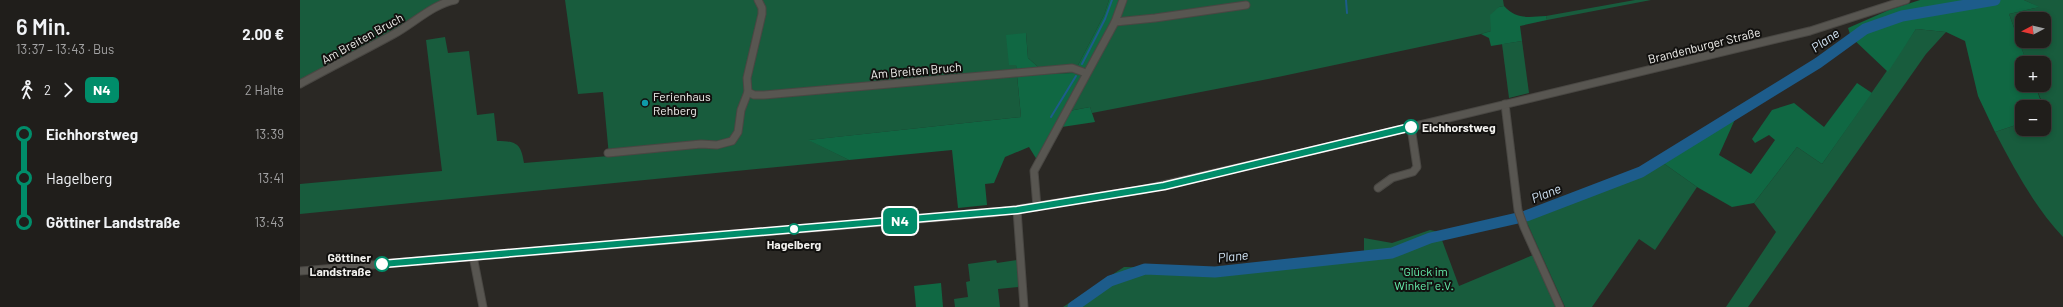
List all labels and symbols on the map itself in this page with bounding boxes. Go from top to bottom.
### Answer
street label: Am Breiten Bruch [319,10,405,66]
north arrow [2015,12,2051,48]
street label: Brandenburger Straße [1646,24,1762,66]
water label: Plane [1808,24,1842,55]
street label: Am Breiten Bruch [870,59,962,81]
place label: Ferienhaus Rehberg [653,89,711,117]
marker: Ferienhaus Rehberg [640,98,650,108]
marker: Eichhorstweg [1403,119,1419,135]
place label: Eichhorstweg [1422,120,1496,134]
water label: Plane [1529,180,1563,206]
line badge: N4 [882,208,918,234]
marker: Hagelberg [788,223,800,235]
place label: Hagelberg [767,237,821,251]
water label: Plane [1217,246,1249,266]
place label: Göttiner Landstraße [310,250,371,278]
marker: Göttiner Landstraße [374,256,390,272]
park label: "Glück im Winkel" e.V. [1394,264,1454,292]

